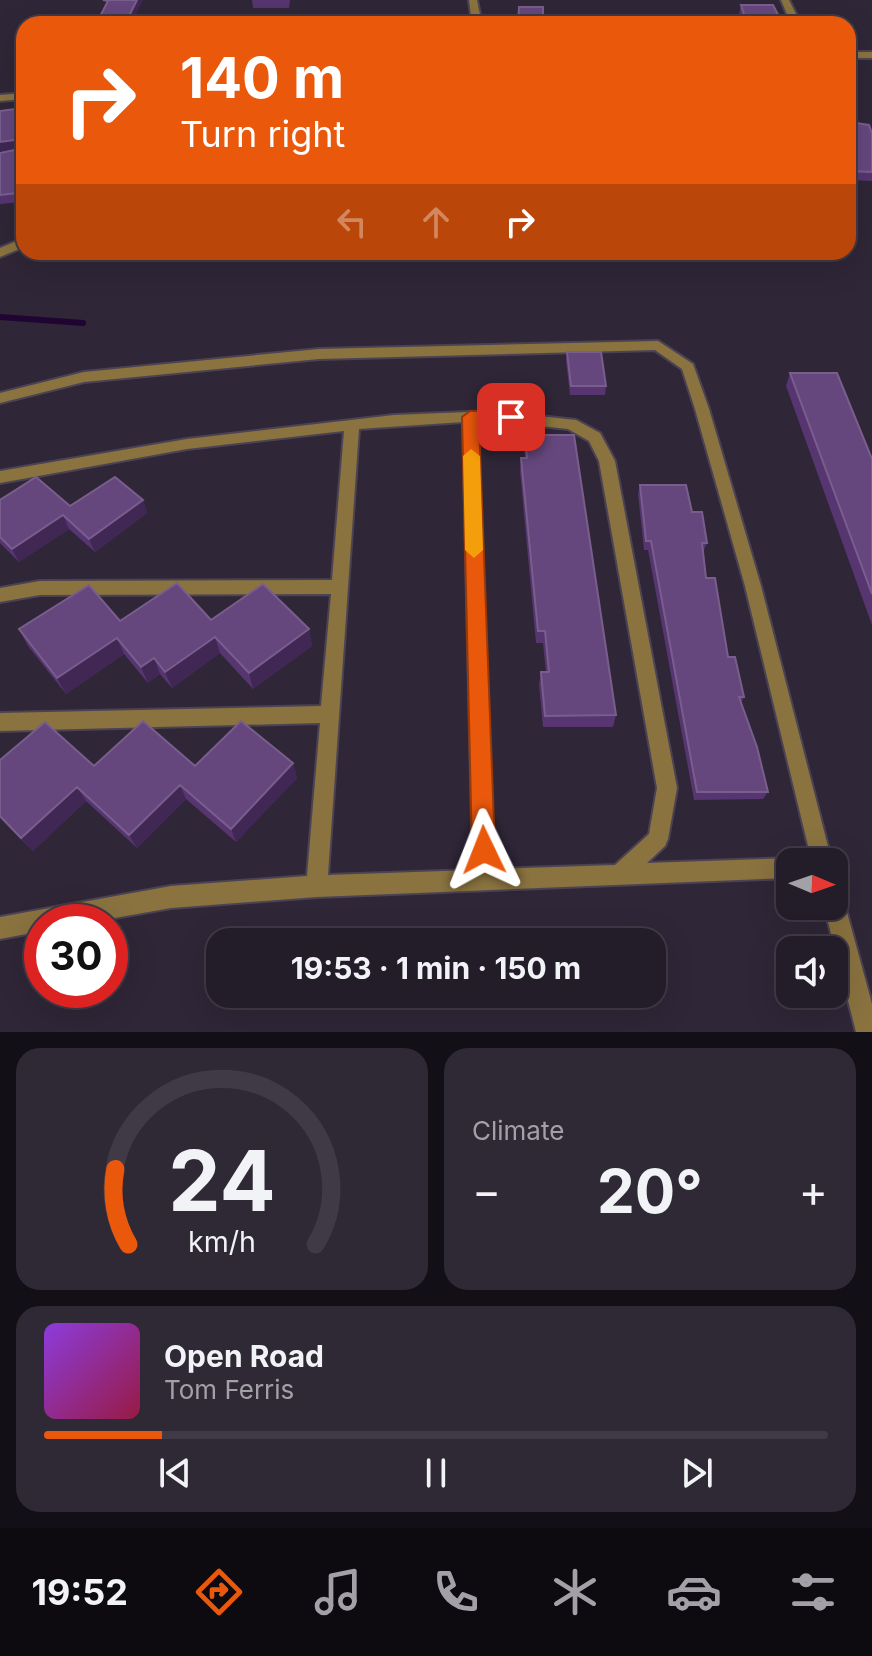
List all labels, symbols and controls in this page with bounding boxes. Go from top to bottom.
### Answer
text: 140 m [180,44,344,112]
icon: right [48,48,152,152]
text: Turn right [180,112,345,156]
icon: left [330,200,374,244]
icon: ahead [414,200,458,244]
icon: right [498,200,542,244]
pin [477,383,545,451]
icon: arrive [489,395,533,439]
position arrow [442,808,526,892]
north arrow [776,848,848,920]
map controls [776,848,848,1008]
speed limit sign: 30 [24,904,128,1008]
button: sound [776,936,848,1008]
text: 19:53 · 1 min · 150 m [291,950,581,986]
text: Climate [472,1115,564,1146]
text: 24 [168,1130,276,1231]
text: 20° [597,1155,703,1227]
text: − [472,1164,501,1218]
text: + [799,1164,828,1218]
text: km/h [188,1224,256,1259]
text: Open Road [164,1338,324,1374]
text: Tom Ferris [164,1374,294,1405]
icon: previous [153,1451,197,1495]
icon: pause [414,1451,458,1495]
icon: next [675,1451,719,1495]
icon: directions [191,1564,247,1620]
icon: music [310,1564,366,1620]
icon: phone [428,1564,484,1620]
icon: climate [547,1564,603,1620]
icon: car [666,1564,722,1620]
icon: filters [785,1564,841,1620]
text: 19:52 [31,1570,128,1614]

